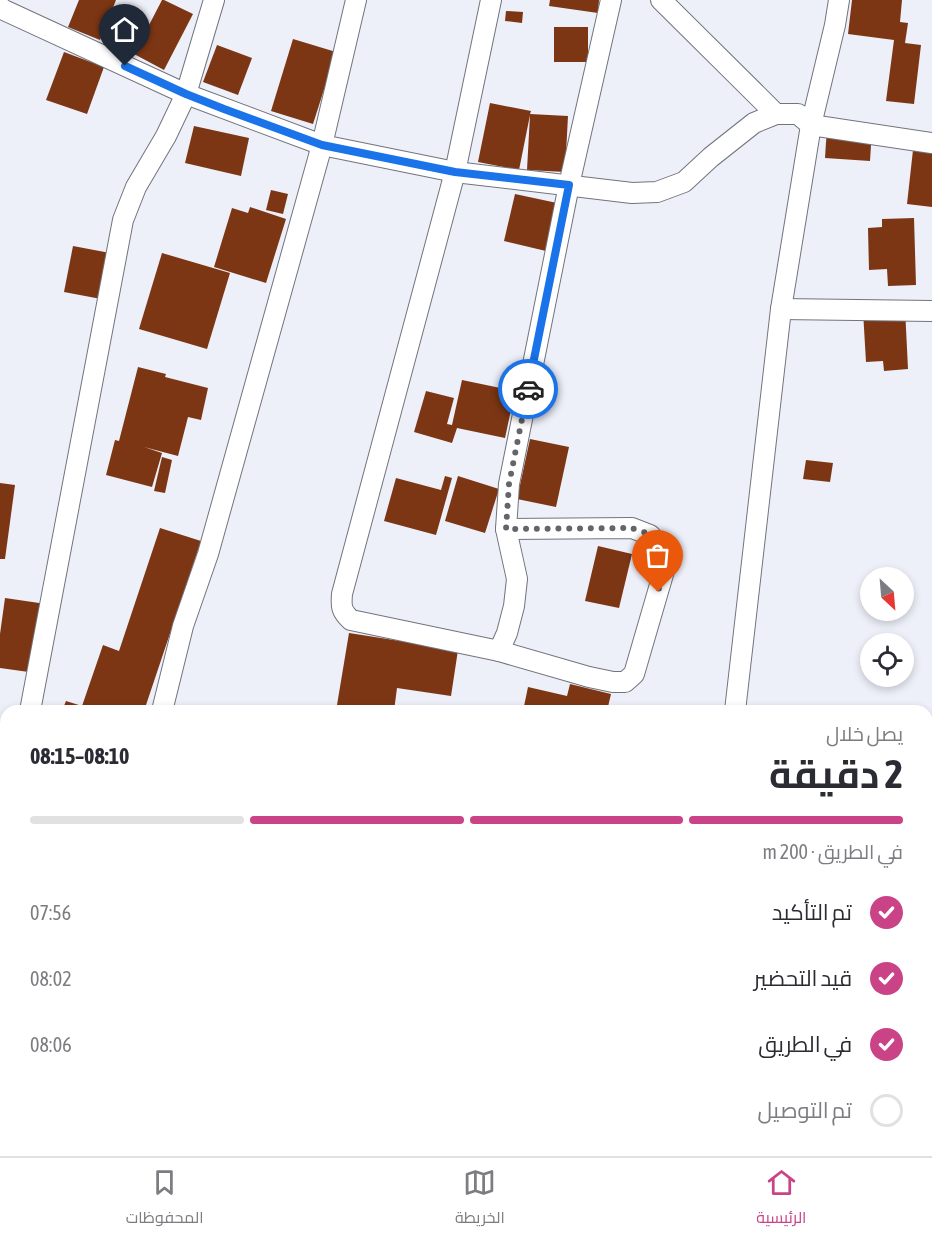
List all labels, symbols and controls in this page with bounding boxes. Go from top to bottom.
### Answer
pin [99,4,150,66]
icon: home [108,13,141,46]
courier [498,359,558,419]
icon: car [512,373,545,406]
pin [632,530,683,592]
icon: bag [641,539,674,572]
north arrow [860,567,914,621]
map controls [860,567,914,687]
button: locate [860,633,914,687]
text: يصل خلال [826,722,903,745]
text: 08:10–08:15 [30,743,129,769]
text: 2 دقيقة [769,752,903,796]
text: في الطريق · 200 m [763,840,903,863]
icon: check [870,896,903,929]
text: تم التأكيد [772,899,852,925]
text: 07:56 [30,901,71,924]
icon: check [870,962,903,995]
text: قيد التحضير [754,965,852,991]
text: 08:02 [30,967,72,990]
icon: check [870,1028,903,1061]
text: في الطريق [758,1031,852,1057]
text: 08:06 [30,1033,72,1056]
text: تم التوصيل [758,1097,852,1123]
tab: المحفوظات [126,1166,204,1232]
tab: الخريطة [455,1166,505,1232]
tab: الرئيسية [756,1166,806,1232]

